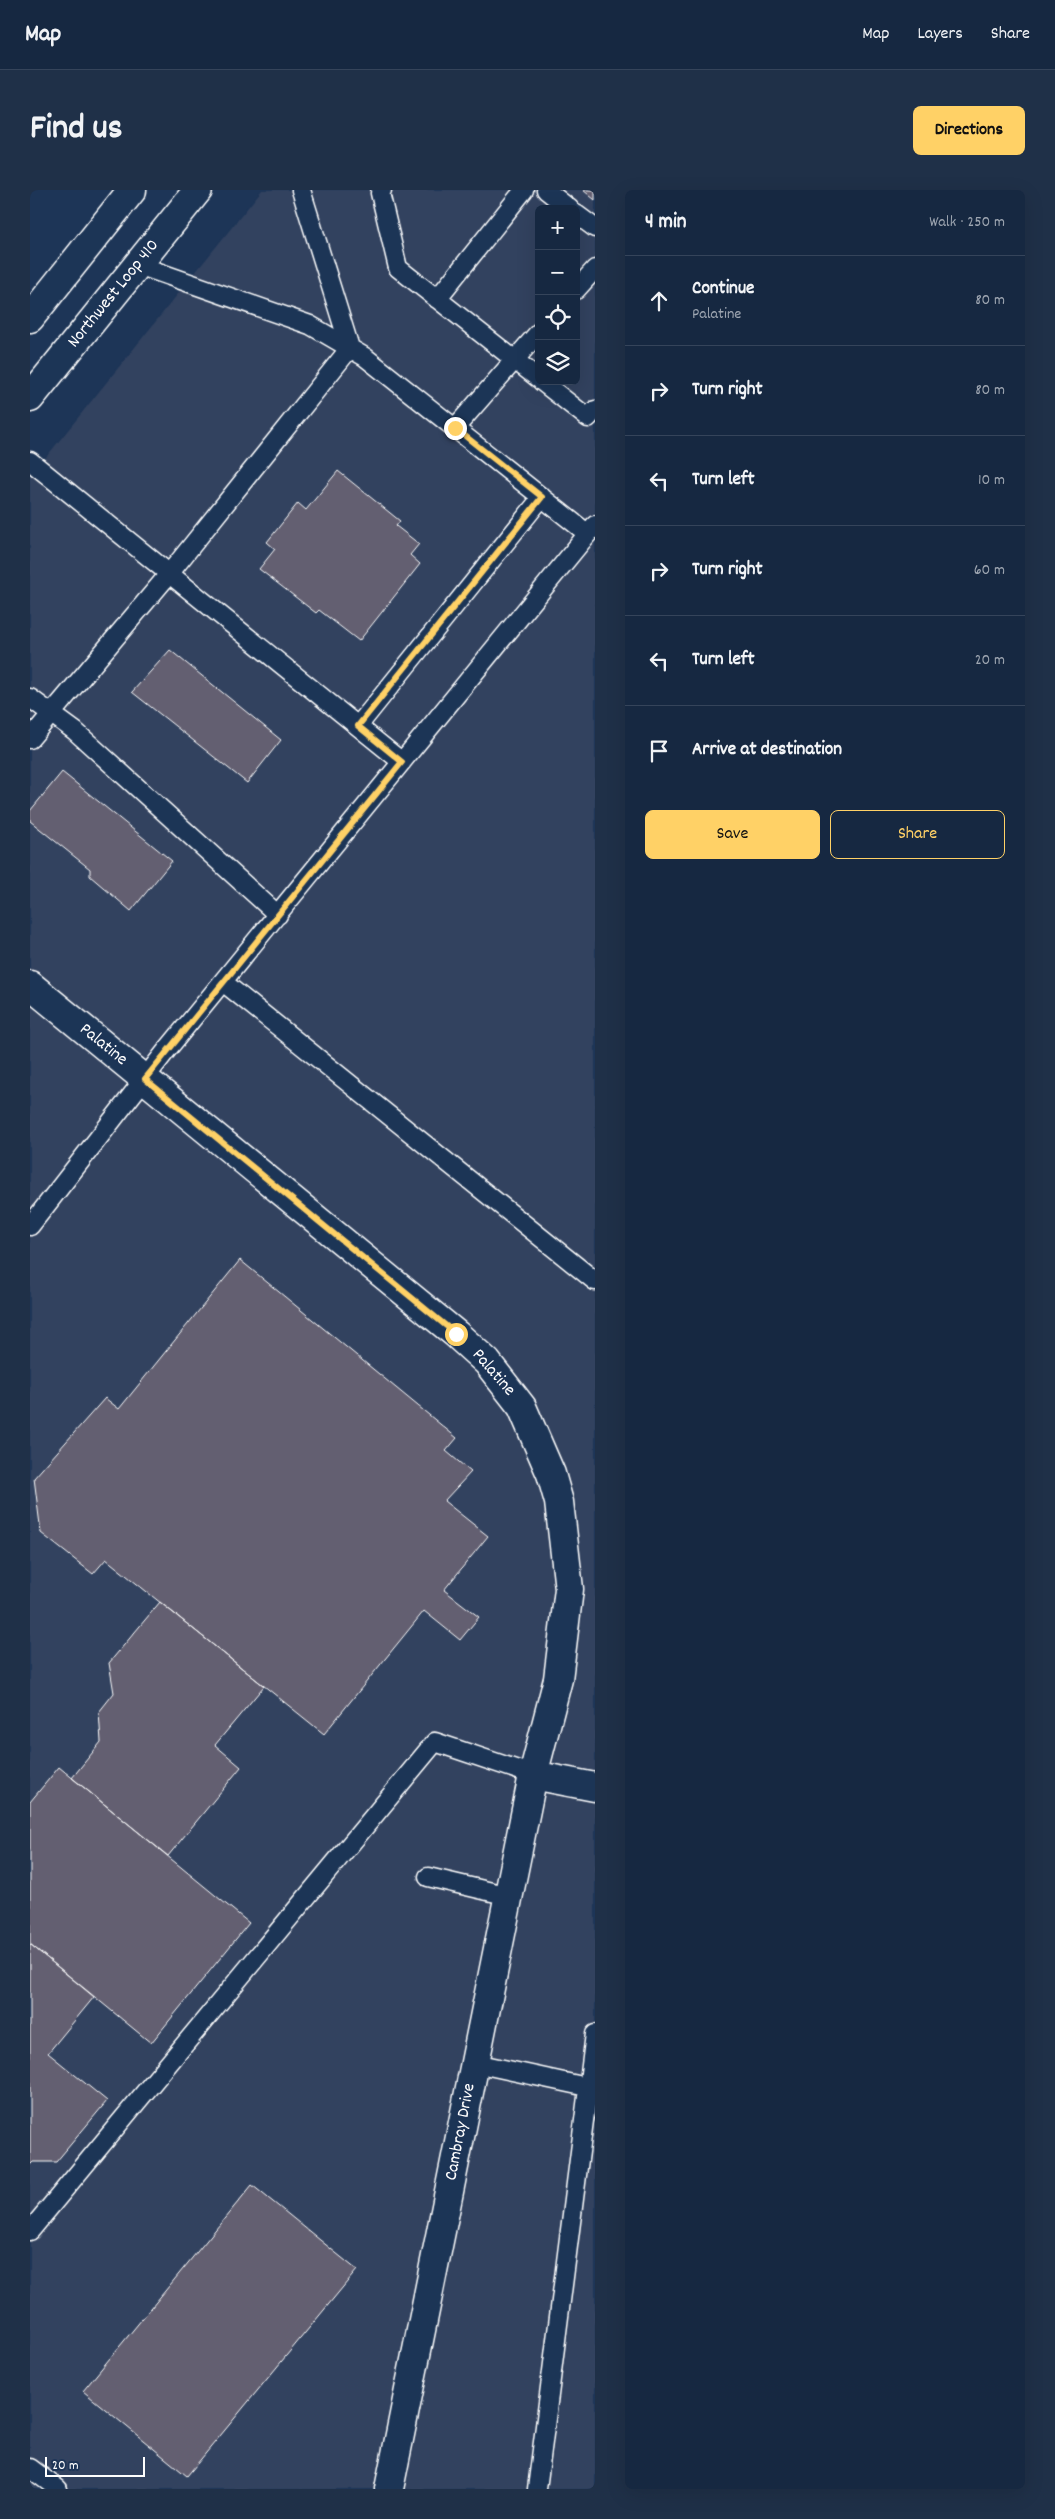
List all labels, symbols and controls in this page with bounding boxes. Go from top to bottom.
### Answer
text: Map [25,18,61,52]
text: Map [862,22,889,47]
text: Layers [917,22,963,47]
text: Share [991,22,1030,47]
text: Find us [30,105,122,155]
button: Directions [913,106,1025,155]
map controls [535,205,580,385]
button: + [535,205,580,250]
text: 4 min [645,208,687,238]
text: Walk · 250 m [929,211,1005,234]
street label: Northwest Loop 410 [62,234,166,354]
button: − [535,250,580,295]
text: Continue [692,276,754,303]
icon: ahead [645,287,673,315]
text: 80 m [975,289,1005,312]
button: locate [535,295,580,340]
text: Palatine [692,303,741,326]
button: layers [535,340,580,385]
icon: right [645,377,673,405]
text: Turn right [692,377,763,404]
text: 80 m [975,379,1005,402]
route end [444,417,467,440]
icon: left [645,467,673,495]
text: Turn left [692,467,755,494]
text: 10 m [978,469,1005,492]
icon: right [645,557,673,585]
text: Turn right [692,557,763,584]
text: 60 m [974,559,1005,582]
icon: left [645,647,673,675]
text: Turn left [692,647,755,674]
text: 20 m [975,649,1005,672]
icon: arrive [645,737,673,765]
text: Arrive at destination [692,737,842,764]
button: Save [645,810,820,859]
button: Share [830,810,1005,859]
street label: Palatine [74,1018,132,1072]
route start [445,1323,468,1346]
street label: Palatine [465,1344,521,1402]
street label: Cambray Drive [439,2081,483,2183]
scale bar [45,2454,145,2477]
text: 20 m [52,2456,79,2476]

